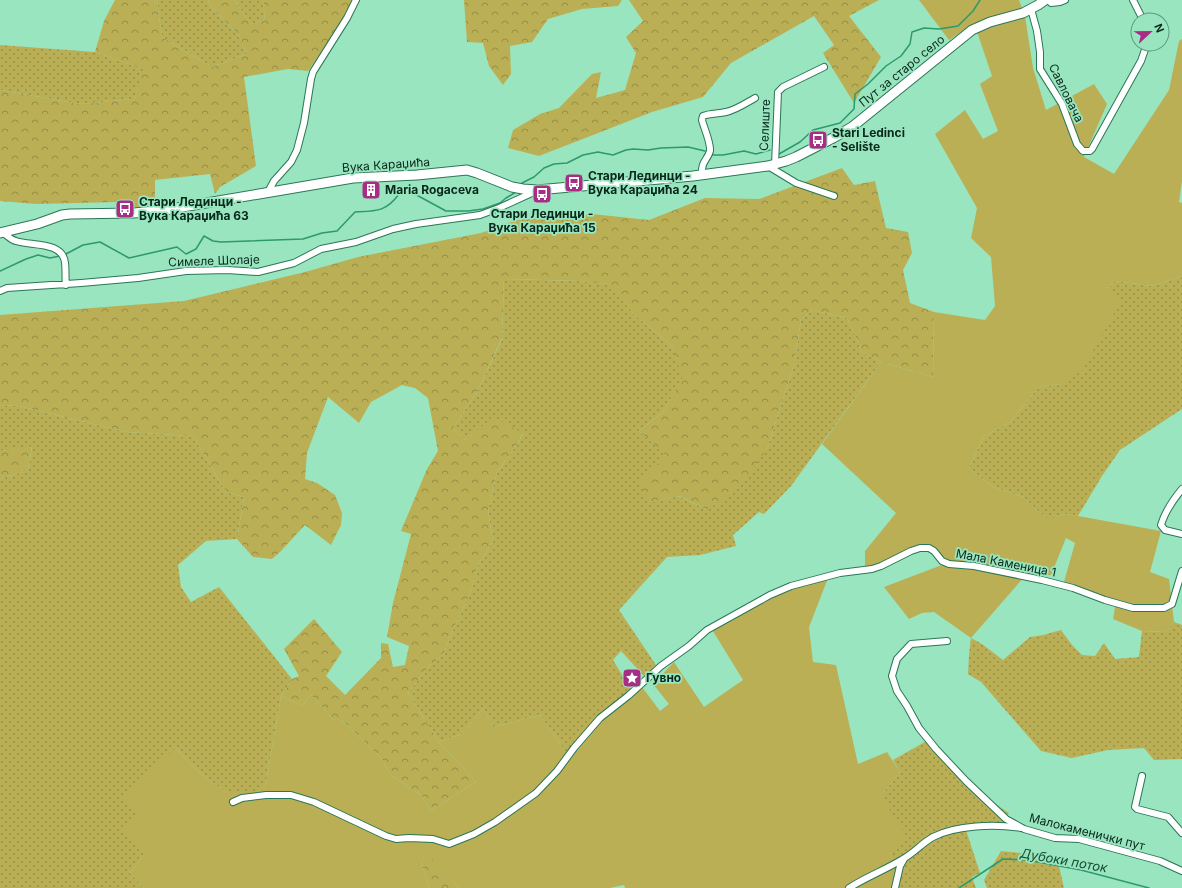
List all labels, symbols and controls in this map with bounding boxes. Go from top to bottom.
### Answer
north arrow [1130,12,1170,52]
text: N [1151,22,1167,35]
street label: Пут за старо село [856,31,948,110]
street label: Савловача [1046,61,1087,125]
street label: Селиште [756,99,773,151]
place label: Stari Ledinci - Selište [832,125,905,154]
bus stop icon: Stari Ledinci - Selište [807,129,829,151]
street label: Вука Караџића [341,154,430,175]
place label: Стари Лединци - Вука Караџића 24 [588,168,698,197]
bus stop icon: Стари Лединци - Вука Караџића 24 [563,172,585,194]
building icon: Maria Rogaceva [360,179,382,201]
place label: Maria Rogaceva [385,182,479,197]
bus stop icon: Стари Лединци - Вука Караџића 15 [531,183,553,205]
place label: Стари Лединци - Вука Караџића 63 [139,194,249,223]
bus stop icon: Стари Лединци - Вука Караџића 63 [114,198,136,220]
place label: Стари Лединци - Вука Караџића 15 [488,206,596,235]
street label: Симеле Шолаје [168,251,260,270]
street label: Мала Каменица 1 [955,545,1058,580]
place icon: Гувно [621,667,643,689]
place label: Гувно [646,670,681,685]
street label: Малокаменички пут [1028,810,1147,853]
water label: Дубоки поток [1018,844,1110,876]

